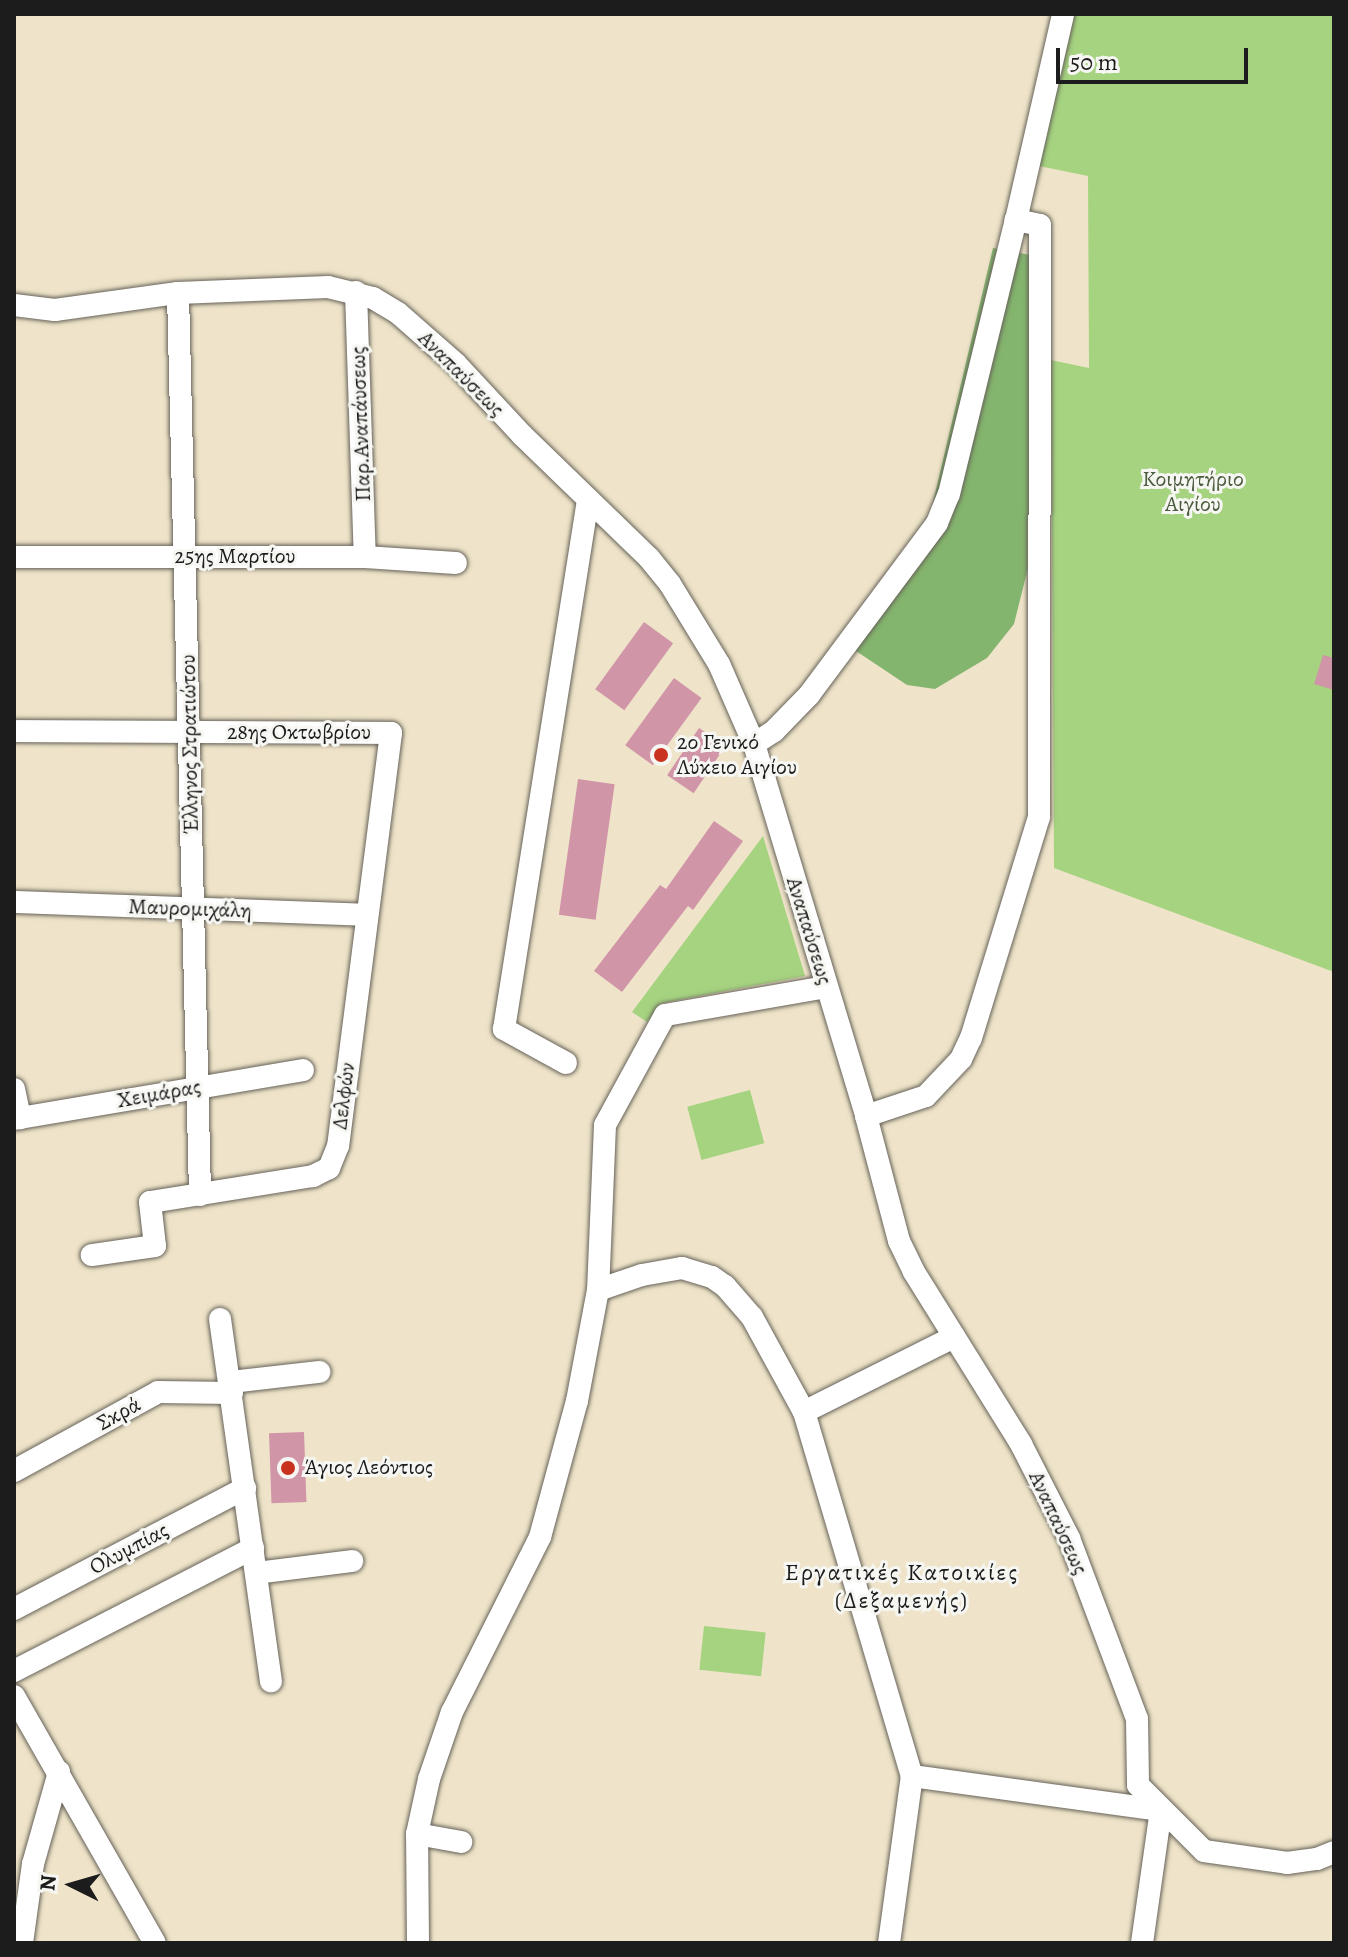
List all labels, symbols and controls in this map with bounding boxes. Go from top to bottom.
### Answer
scale bar [1060,32,1252,82]
text: 50 m [1070,46,1118,78]
street label: Αναπαύσεως [412,325,510,423]
street label: Παρ.Αναπάυσεως [345,346,377,502]
park label: Κοιμητήριο Αιγίου [1142,466,1244,518]
street label: 25ης Μαρτίου [174,544,296,570]
street label: Έλληνος Στρατιώτου [175,654,205,834]
street label: 28ης Οκτωβρίου [227,720,371,746]
place label: 2ο Γενικό Λύκειο Αιγίου [677,729,797,780]
marker: 2ο Γενικό Λύκειο Αιγίου [652,746,670,764]
street label: Αναπαύσεως [780,874,838,988]
street label: Μαυρομιχάλη [128,894,252,924]
street label: Δελφών [327,1061,361,1131]
street label: Χειμάρας [115,1074,203,1114]
street label: Σκρά [93,1391,145,1437]
place label: Άγιος Λεόντιος [304,1455,433,1481]
marker: Άγιος Λεόντιος [279,1459,297,1477]
street label: Αναπαύσεως [1023,1467,1093,1579]
street label: Ολυμπίας [85,1517,173,1581]
district label: Εργατικές Κατοικίες (Δεξαμενής) [785,1559,1019,1615]
north arrow [32,1845,112,1925]
text: N [32,1874,64,1892]

